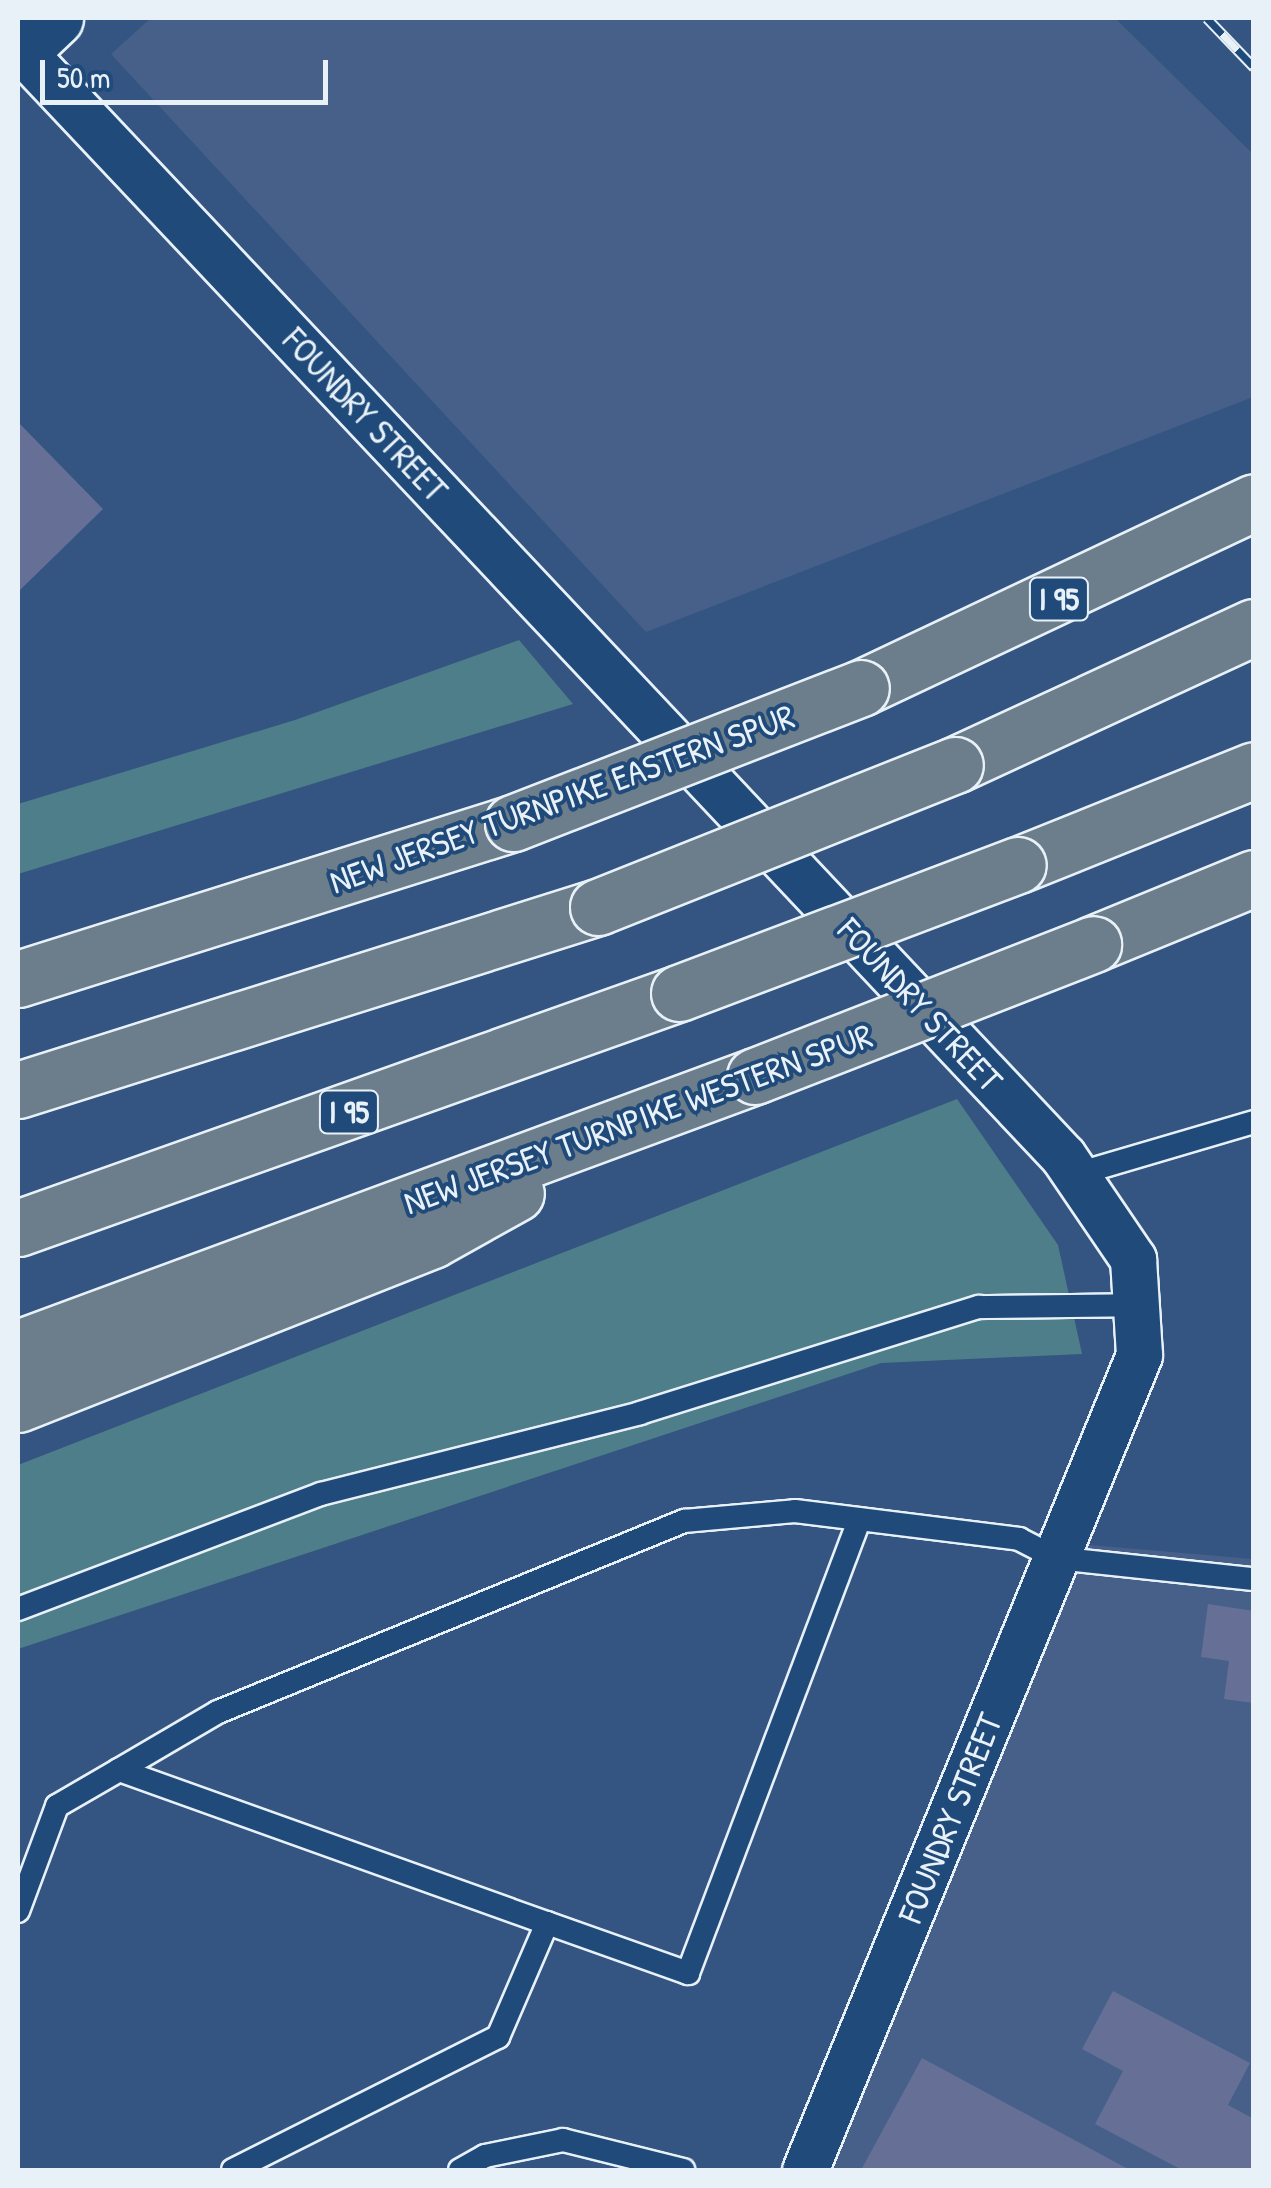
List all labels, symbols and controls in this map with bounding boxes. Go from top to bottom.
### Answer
scale bar [45,40,332,102]
text: 50 m [57,57,110,97]
street label: FOUNDRY STREET [274,319,456,511]
road number: I 95 [1026,572,1092,626]
street label: NEW JERSEY TURNPIKE EASTERN SPUR [324,695,800,903]
street label: FOUNDRY STREET [829,909,1011,1101]
street label: NEW JERSEY TURNPIKE WESTERN SPUR [398,1015,878,1223]
road number: I 95 [316,1085,382,1139]
street label: FOUNDRY STREET [889,1707,1011,1929]

